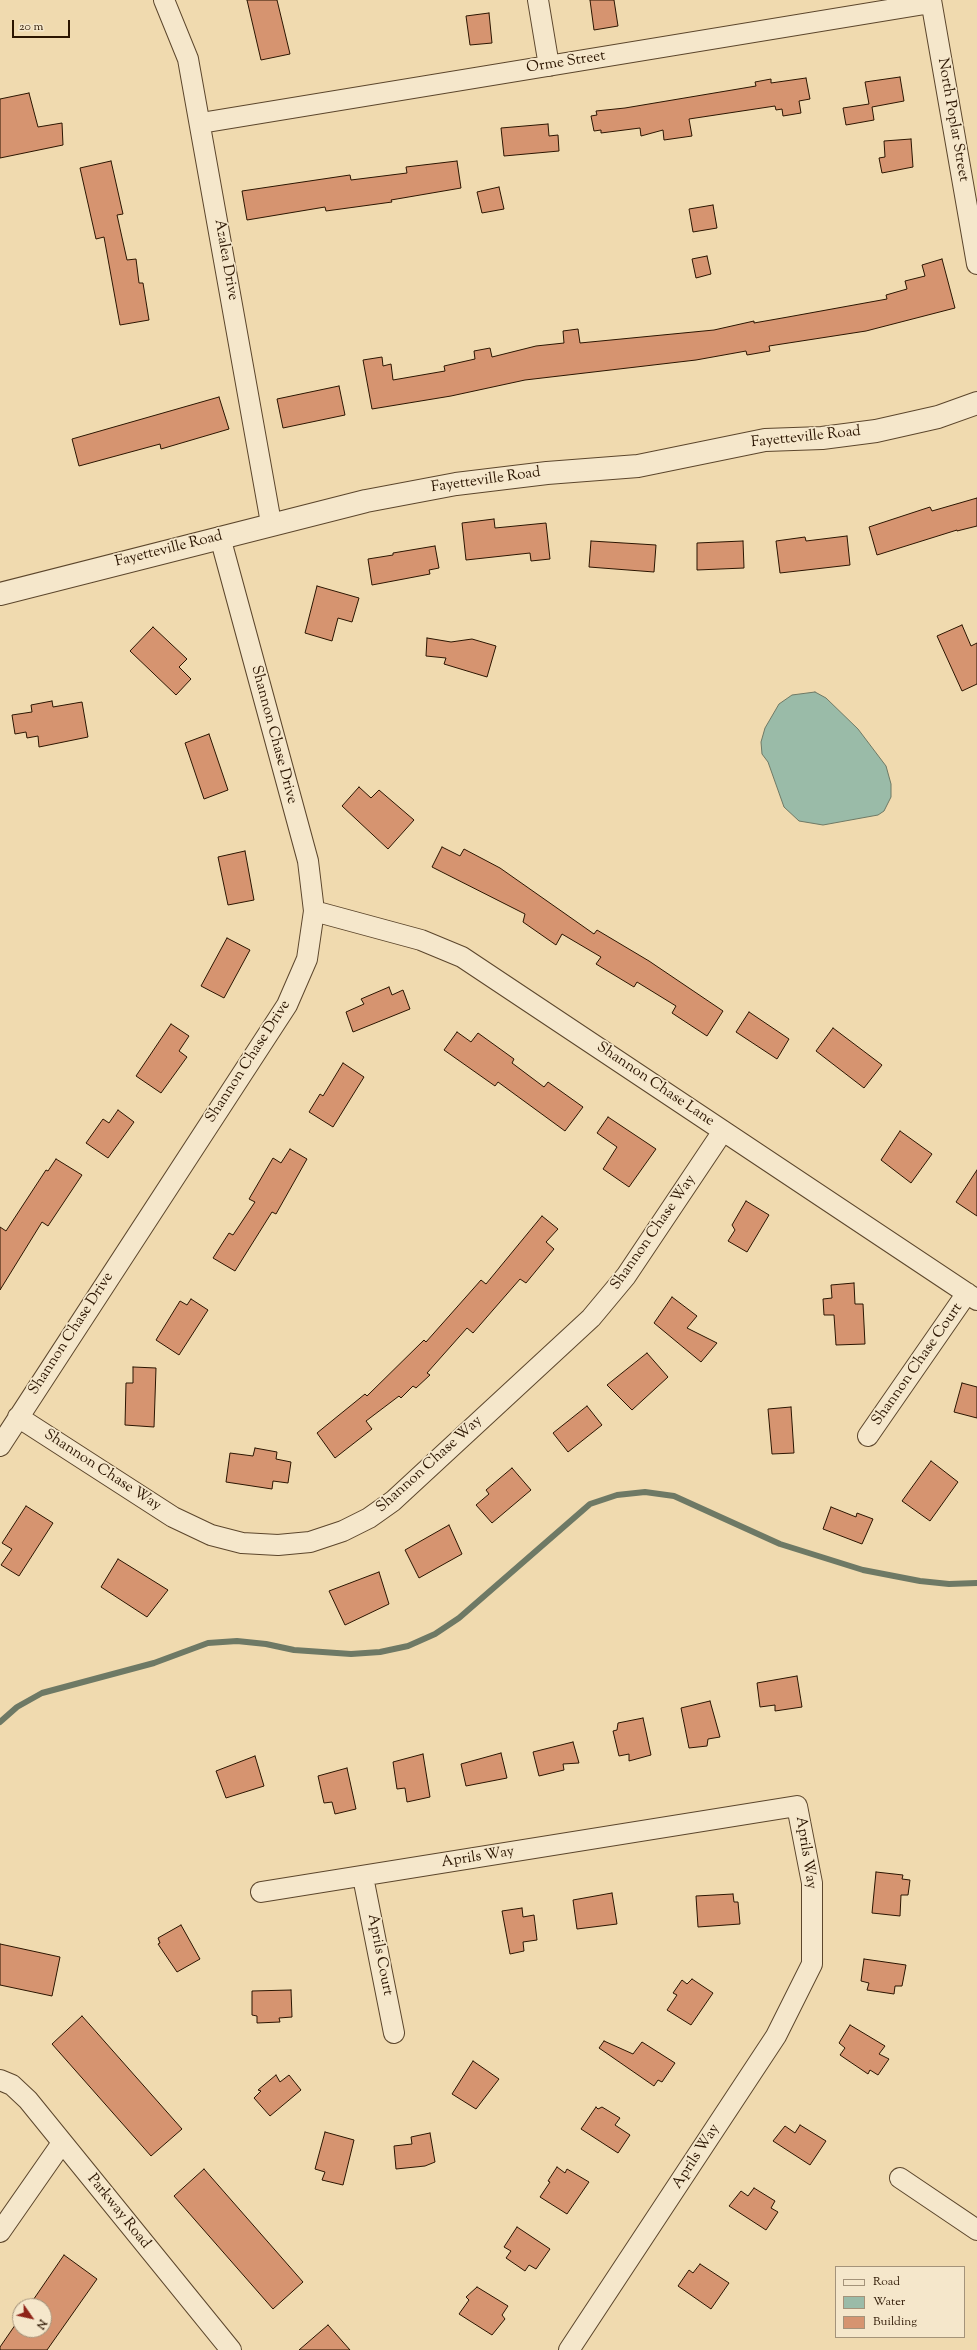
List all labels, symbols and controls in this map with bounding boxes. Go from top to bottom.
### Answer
scale bar [14,12,72,38]
text: 20 m [19,18,43,36]
street label: Orme Street [525,48,607,78]
street label: North Poplar Street [932,57,972,183]
street label: Azalea Drive [209,218,241,302]
street label: Fayetteville Road [750,423,862,453]
street label: Fayetteville Road [430,464,542,498]
street label: Fayetteville Road [113,528,225,572]
street label: Shannon Chase Drive [246,664,300,806]
street label: Shannon Chase Drive [203,997,295,1127]
street label: Shannon Chase Lane [593,1039,717,1131]
street label: Shannon Chase Way [608,1172,700,1294]
street label: Shannon Chase Drive [26,1269,118,1399]
street label: Shannon Chase Court [869,1300,967,1430]
street label: Shannon Chase Way [373,1413,487,1517]
street label: Shannon Chase Way [40,1426,164,1516]
street label: Aprils Way [790,1815,820,1891]
street label: Aprils Way [440,1843,516,1873]
street label: Aprils Court [362,1913,396,1997]
street label: Aprils Way [669,2121,725,2193]
street label: Parkway Road [82,2171,154,2253]
legend [835,2266,965,2338]
text: Road [873,2273,900,2291]
text: Water [873,2293,905,2311]
north arrow [12,2298,52,2338]
text: Building [873,2313,917,2331]
text: N [32,2316,50,2332]

